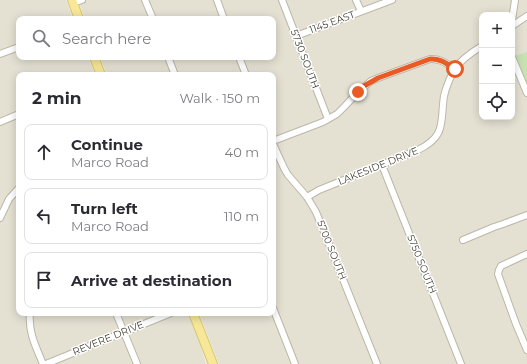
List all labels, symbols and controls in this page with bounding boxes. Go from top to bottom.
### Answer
street label: 1145 EAST [307,8,357,36]
map controls [479,12,515,120]
button: + [479,12,515,48]
search box [16,16,276,60]
icon: search [30,27,52,49]
street label: 5730 SOUTH [288,28,322,90]
text: Search here [62,29,151,48]
button: − [479,48,515,84]
route start [446,60,464,78]
route end [349,83,367,101]
button: locate [479,84,515,120]
text: 2 min [32,88,82,108]
text: Walk · 150 m [179,90,260,106]
text: Continue [71,135,143,154]
icon: ahead [33,141,55,163]
text: 40 m [225,144,259,160]
street label: LAKESIDE DRIVE [336,144,420,188]
text: Marco Road [71,154,149,170]
text: Turn left [71,199,138,218]
icon: left [33,205,55,227]
text: 110 m [224,208,259,224]
text: Marco Road [71,218,149,234]
street label: 5700 SOUTH [314,218,350,282]
street label: 5750 SOUTH [404,233,440,295]
icon: arrive [33,269,55,291]
text: Arrive at destination [71,271,232,290]
street label: REVERE DRIVE [70,318,146,358]

